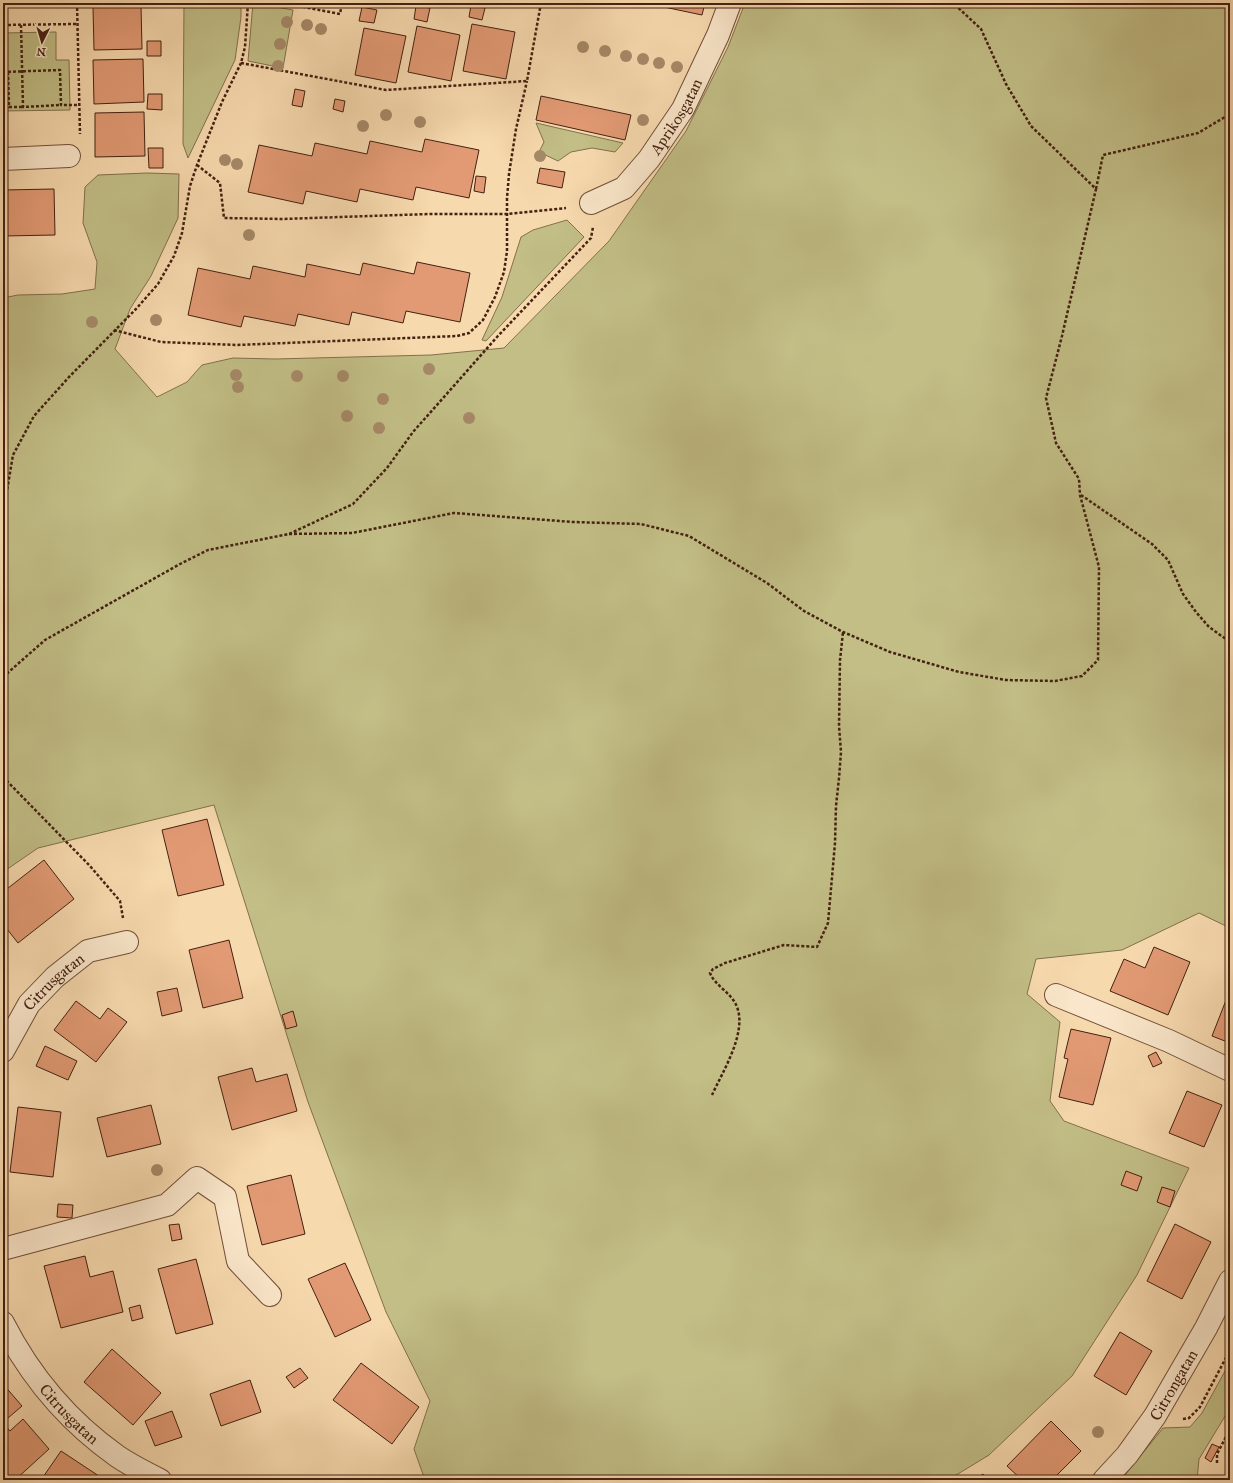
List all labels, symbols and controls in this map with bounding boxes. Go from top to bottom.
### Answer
north arrow [22,22,62,62]
text: N [35,45,46,58]
street label: Aprikosgatan [645,75,706,159]
street label: Citrusgatan [19,949,88,1015]
street label: Citrongatan [1145,1346,1202,1424]
street label: Citrusgatan [35,1380,103,1448]

